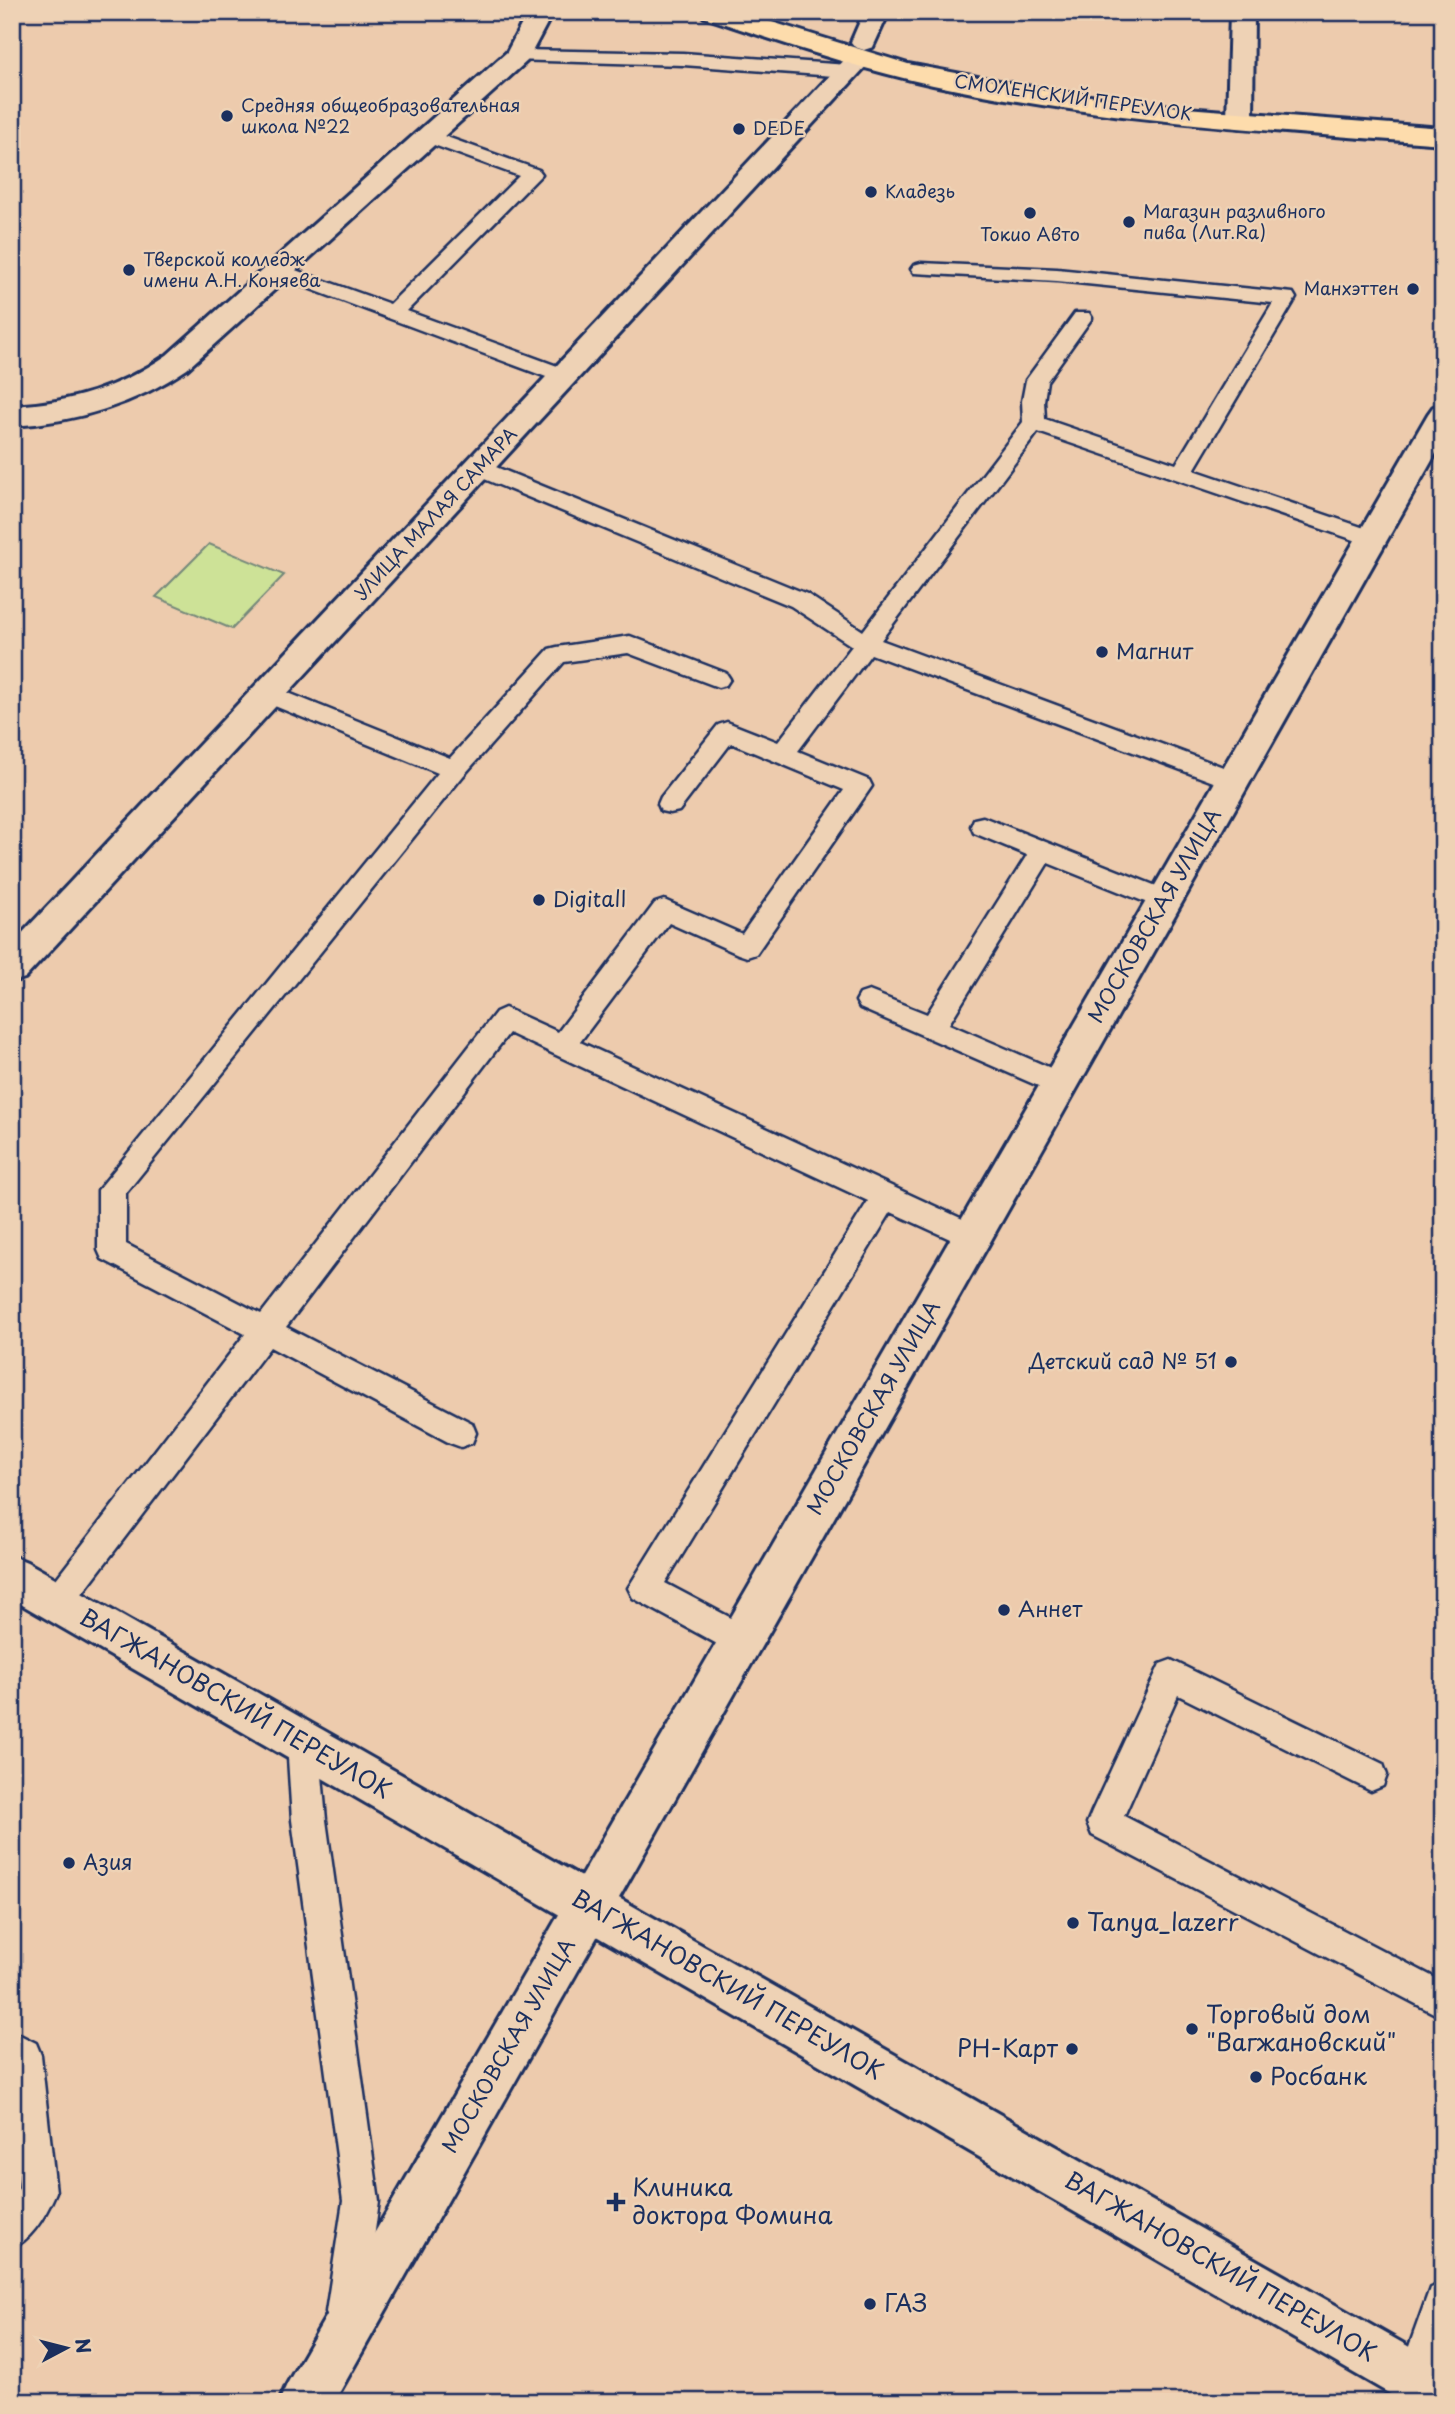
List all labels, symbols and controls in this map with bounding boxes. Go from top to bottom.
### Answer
street label: СМОЛЕНСКИЙ ПЕРЕУЛОК [953,66,1194,127]
place label: Средняя общеобразовательная школа №22 [241,91,520,139]
marker: Средняя общеобразовательная школа №22 [219,108,235,124]
place label: DEDE [753,114,805,141]
marker: DEDE [731,121,747,137]
place label: Кладезь [885,177,955,204]
marker: Кладезь [863,184,879,200]
place label: Магазин разливного пива (Лит.Ra) [1143,197,1326,245]
marker: Токио Авто [1022,205,1038,221]
marker: Магазин разливного пива (Лит.Ra) [1121,214,1137,230]
place label: Токио Авто [980,220,1080,247]
place label: Тверской колледж имени А.Н. Коняева [143,245,321,293]
marker: Тверской колледж имени А.Н. Коняева [121,262,137,278]
place label: Манхэттен [1303,274,1399,301]
marker: Манхэттен [1405,281,1421,297]
street label: УЛИЦА МАЛАЯ САМАРА [347,420,522,606]
place label: Магнит [1116,634,1193,666]
marker: Магнит [1094,644,1110,660]
street label: МОСКОВСКАЯ УЛИЦА [1079,802,1228,1028]
place label: Digitall [553,882,626,914]
marker: Digitall [531,892,547,908]
street label: МОСКОВСКАЯ УЛИЦА [798,1294,947,1520]
place label: Детский сад № 51 [1028,1344,1217,1376]
marker: Детский сад № 51 [1223,1354,1239,1370]
place label: Аннет [1018,1592,1083,1624]
street label: ВАГЖАНОВСКИЙ ПЕРЕУЛОК [73,1598,399,1807]
marker: Аннет [996,1602,1012,1618]
place label: Азия [83,1845,133,1877]
marker: Азия [61,1855,77,1871]
street label: ВАГЖАНОВСКИЙ ПЕРЕУЛОК [565,1879,891,2088]
place label: Tanya_lazerr [1087,1903,1239,1939]
marker: Tanya_lazerr [1065,1915,1081,1931]
street label: МОСКОВСКАЯ УЛИЦА [433,1932,582,2158]
place label: Торговый дом "Вагжановский" [1206,1995,1396,2059]
marker: Торговый дом "Вагжановский" [1184,2021,1200,2037]
place label: РН-Карт [957,2029,1059,2065]
marker: РН-Карт [1064,2041,1080,2057]
place label: Росбанк [1270,2057,1368,2093]
marker: Росбанк [1248,2069,1264,2085]
street label: ВАГЖАНОВСКИЙ ПЕРЕУЛОК [1058,2161,1384,2370]
place label: Клиника доктора Фомина [632,2168,833,2232]
marker: Клиника доктора Фомина [606,2192,626,2212]
place label: ГАЗ [884,2284,927,2320]
marker: ГАЗ [862,2296,878,2312]
north arrow [32,2312,102,2382]
text: N [69,2337,99,2355]

